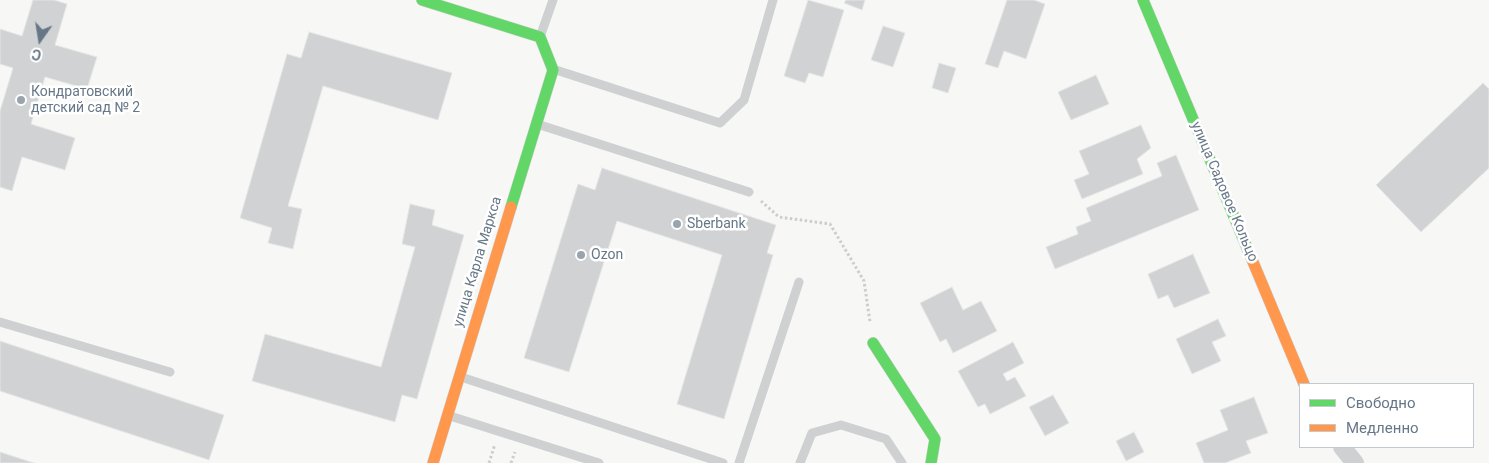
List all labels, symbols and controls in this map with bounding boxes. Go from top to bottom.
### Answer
north arrow [15,15,65,65]
text: С [30,46,43,63]
place label: Кондратовский детский сад № 2 [31,84,140,116]
marker: Кондратовский детский сад № 2 [15,94,27,106]
street label: улица Садовое Кольцо [1187,119,1261,265]
street label: улица Карла Маркса [450,195,506,329]
place label: Sberbank [687,216,746,232]
marker: Sberbank [671,218,683,230]
place label: Ozon [591,247,623,263]
marker: Ozon [575,249,587,261]
legend [1299,383,1474,448]
text: Свободно [1346,394,1415,412]
text: Медленно [1346,419,1419,437]

